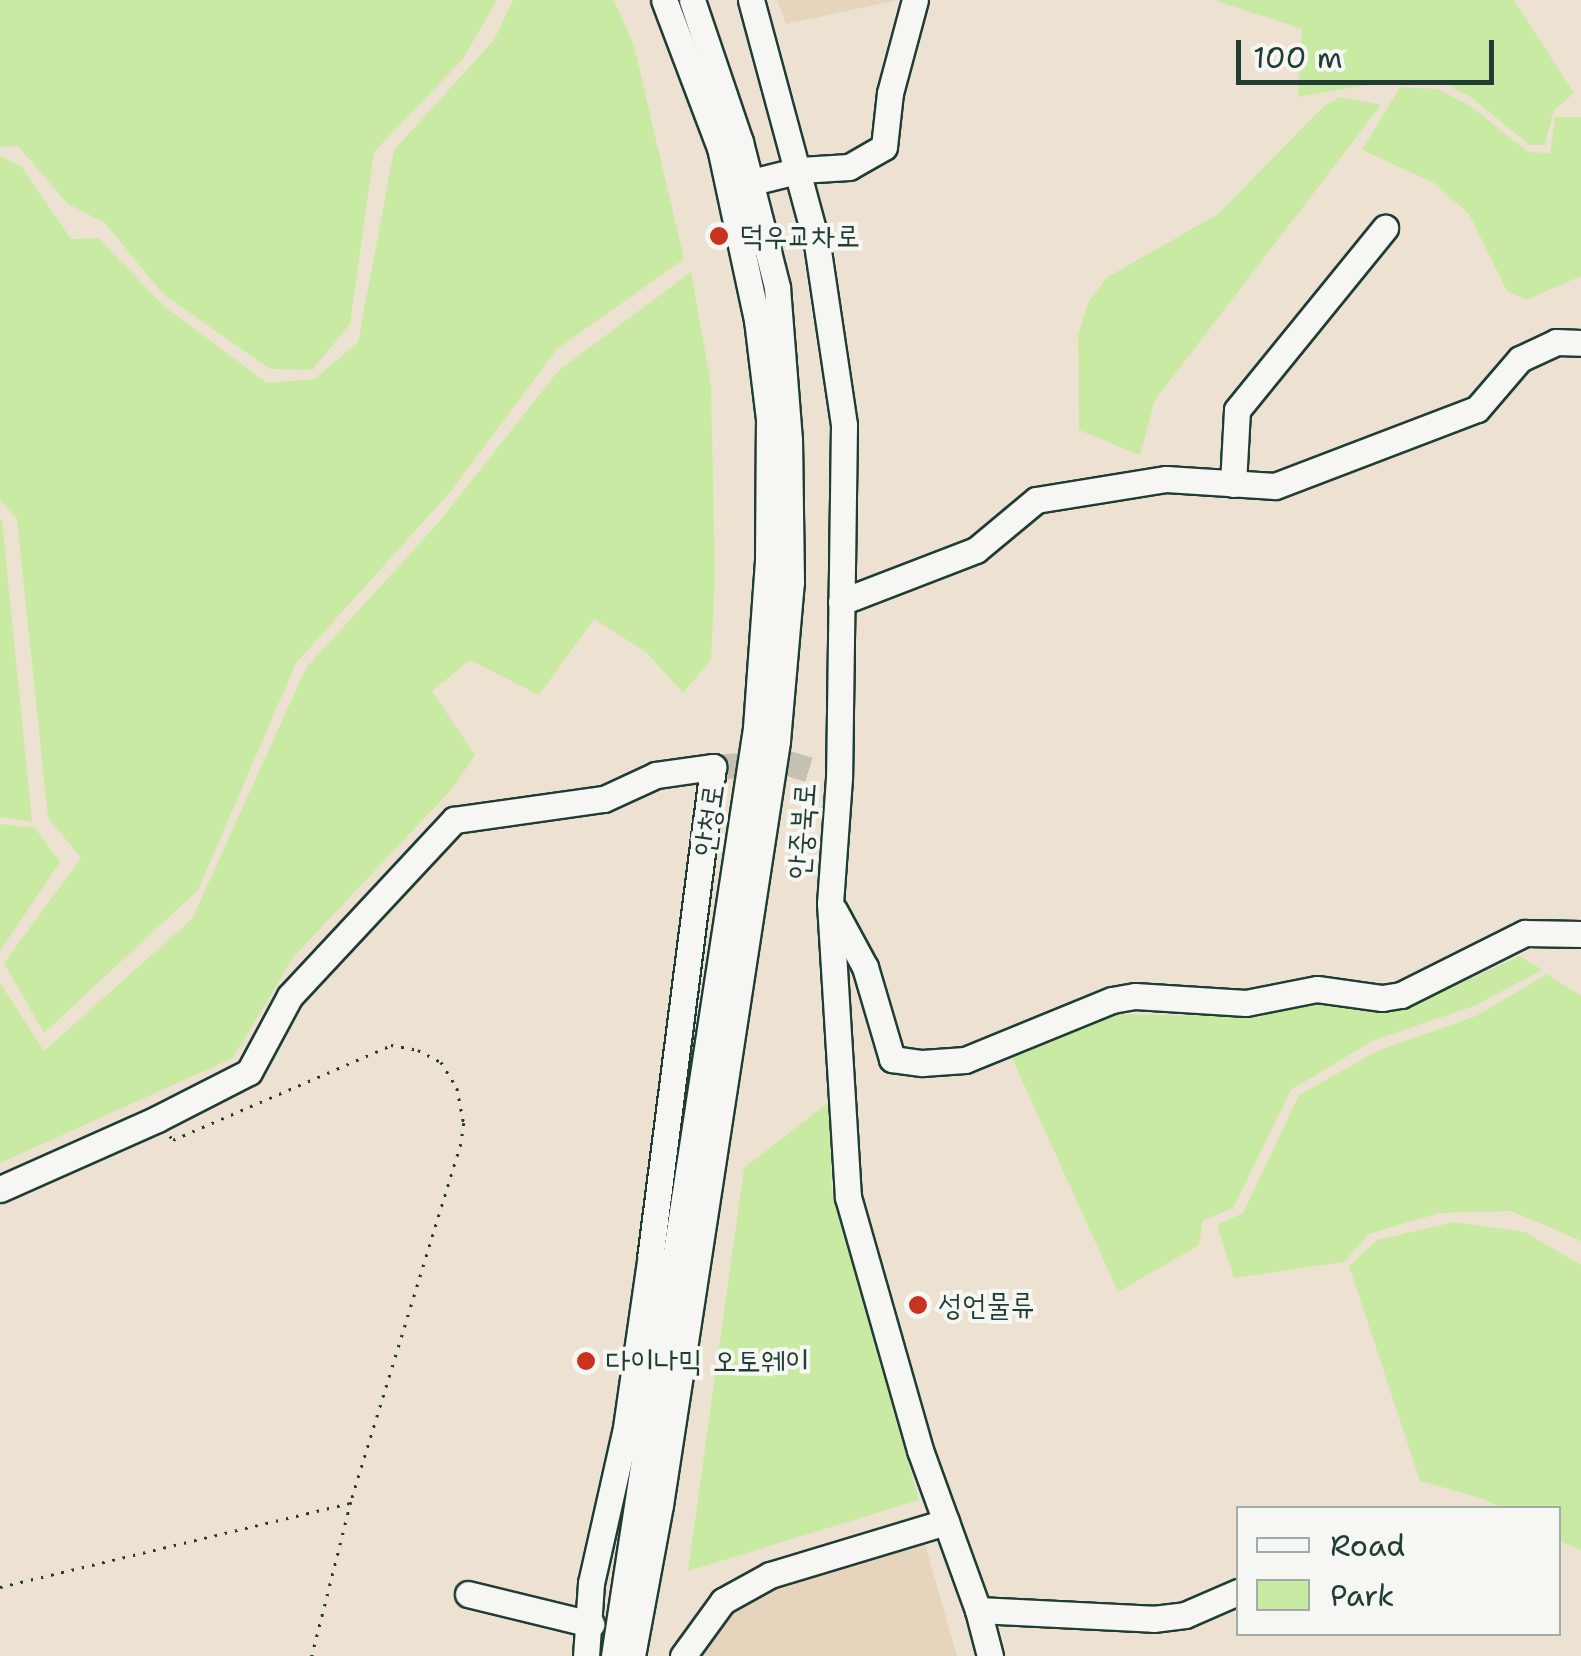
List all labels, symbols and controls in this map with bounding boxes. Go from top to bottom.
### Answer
scale bar [1241,20,1498,82]
text: 100 m [1253,37,1343,78]
place label: 덕우교차로 [739,218,860,254]
marker: 덕우교차로 [708,225,730,247]
street label: 안청로 [686,782,732,858]
street label: 안중북로 [781,782,823,880]
place label: 성언물류 [938,1287,1035,1323]
marker: 성언물류 [907,1294,929,1316]
place label: 다이나믹 오토웨이 [606,1343,809,1379]
marker: 다이나믹 오토웨이 [575,1350,597,1372]
legend [1236,1506,1561,1636]
text: Road [1330,1525,1405,1566]
text: Park [1330,1575,1394,1616]

